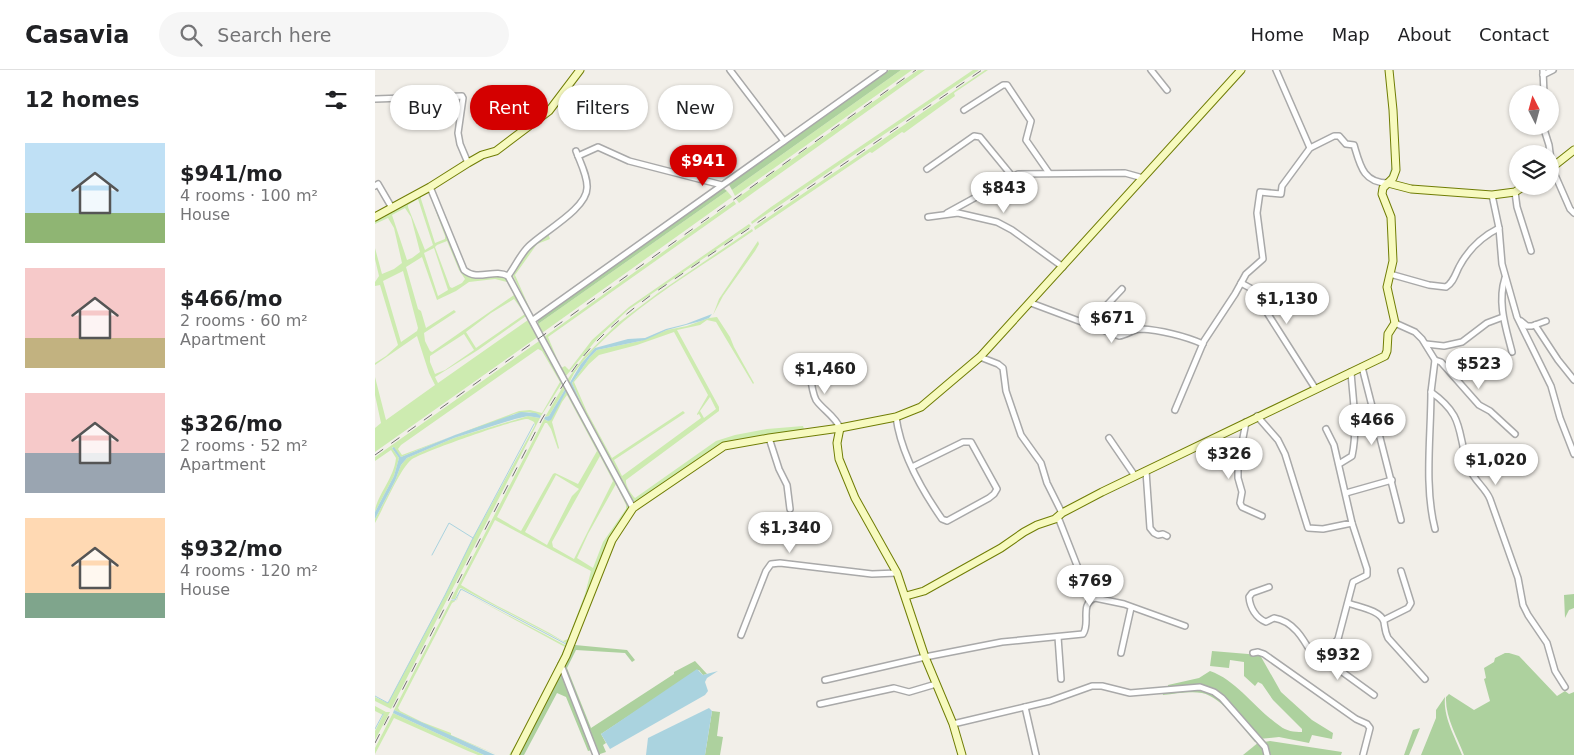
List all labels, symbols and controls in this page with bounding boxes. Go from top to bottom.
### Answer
search box [159,12,509,57]
text: Casavia [25,21,129,49]
icon: search [177,21,205,49]
text: Search here [217,24,332,46]
text: Home [1251,24,1304,45]
text: Map [1332,24,1370,45]
text: About [1398,24,1451,45]
text: Contact [1479,24,1549,45]
chip: Buy [390,85,460,130]
chip: Rent [470,85,548,130]
chip: Filters [558,85,648,130]
chip: New [658,85,733,130]
north arrow [1509,85,1559,135]
map controls [1509,85,1559,195]
icon: filters [322,86,350,114]
text: 12 homes [25,88,140,112]
pin: $941 [673,144,733,187]
button: layers [1509,145,1559,195]
text: $941 [681,151,725,170]
text: $941/mo [180,162,282,186]
icon: home [65,163,125,223]
pin: $843 [974,172,1034,214]
text: $843 [982,178,1026,197]
text: 4 rooms · 100 m² [180,186,318,205]
text: House [180,205,230,224]
pin: $1,130 [1246,282,1328,325]
text: $466/mo [180,287,282,311]
icon: home [65,288,125,348]
text: $1,130 [1256,289,1318,308]
pin: $671 [1082,302,1142,344]
text: $671 [1090,308,1134,327]
text: 2 rooms · 60 m² [180,311,308,330]
text: Apartment [180,330,266,349]
pin: $523 [1449,348,1509,390]
pin: $1,460 [784,352,866,395]
text: $523 [1457,354,1501,373]
text: $1,460 [794,359,856,378]
pin: $466 [1342,404,1402,446]
text: $466 [1350,410,1394,429]
text: $326/mo [180,412,282,436]
icon: home [65,413,125,473]
text: 2 rooms · 52 m² [180,436,308,455]
pin: $326 [1199,438,1259,480]
text: $326 [1207,444,1251,463]
pin: $1,020 [1455,444,1537,486]
text: $1,020 [1465,450,1527,469]
text: Apartment [180,455,266,474]
pin: $1,340 [749,512,831,554]
text: $1,340 [759,518,821,537]
text: $932/mo [180,537,282,561]
icon: home [65,538,125,598]
text: 4 rooms · 120 m² [180,561,318,580]
pin: $769 [1060,564,1120,607]
text: $769 [1068,571,1112,590]
text: House [180,580,230,599]
pin: $932 [1308,638,1368,681]
text: $932 [1316,645,1360,664]

